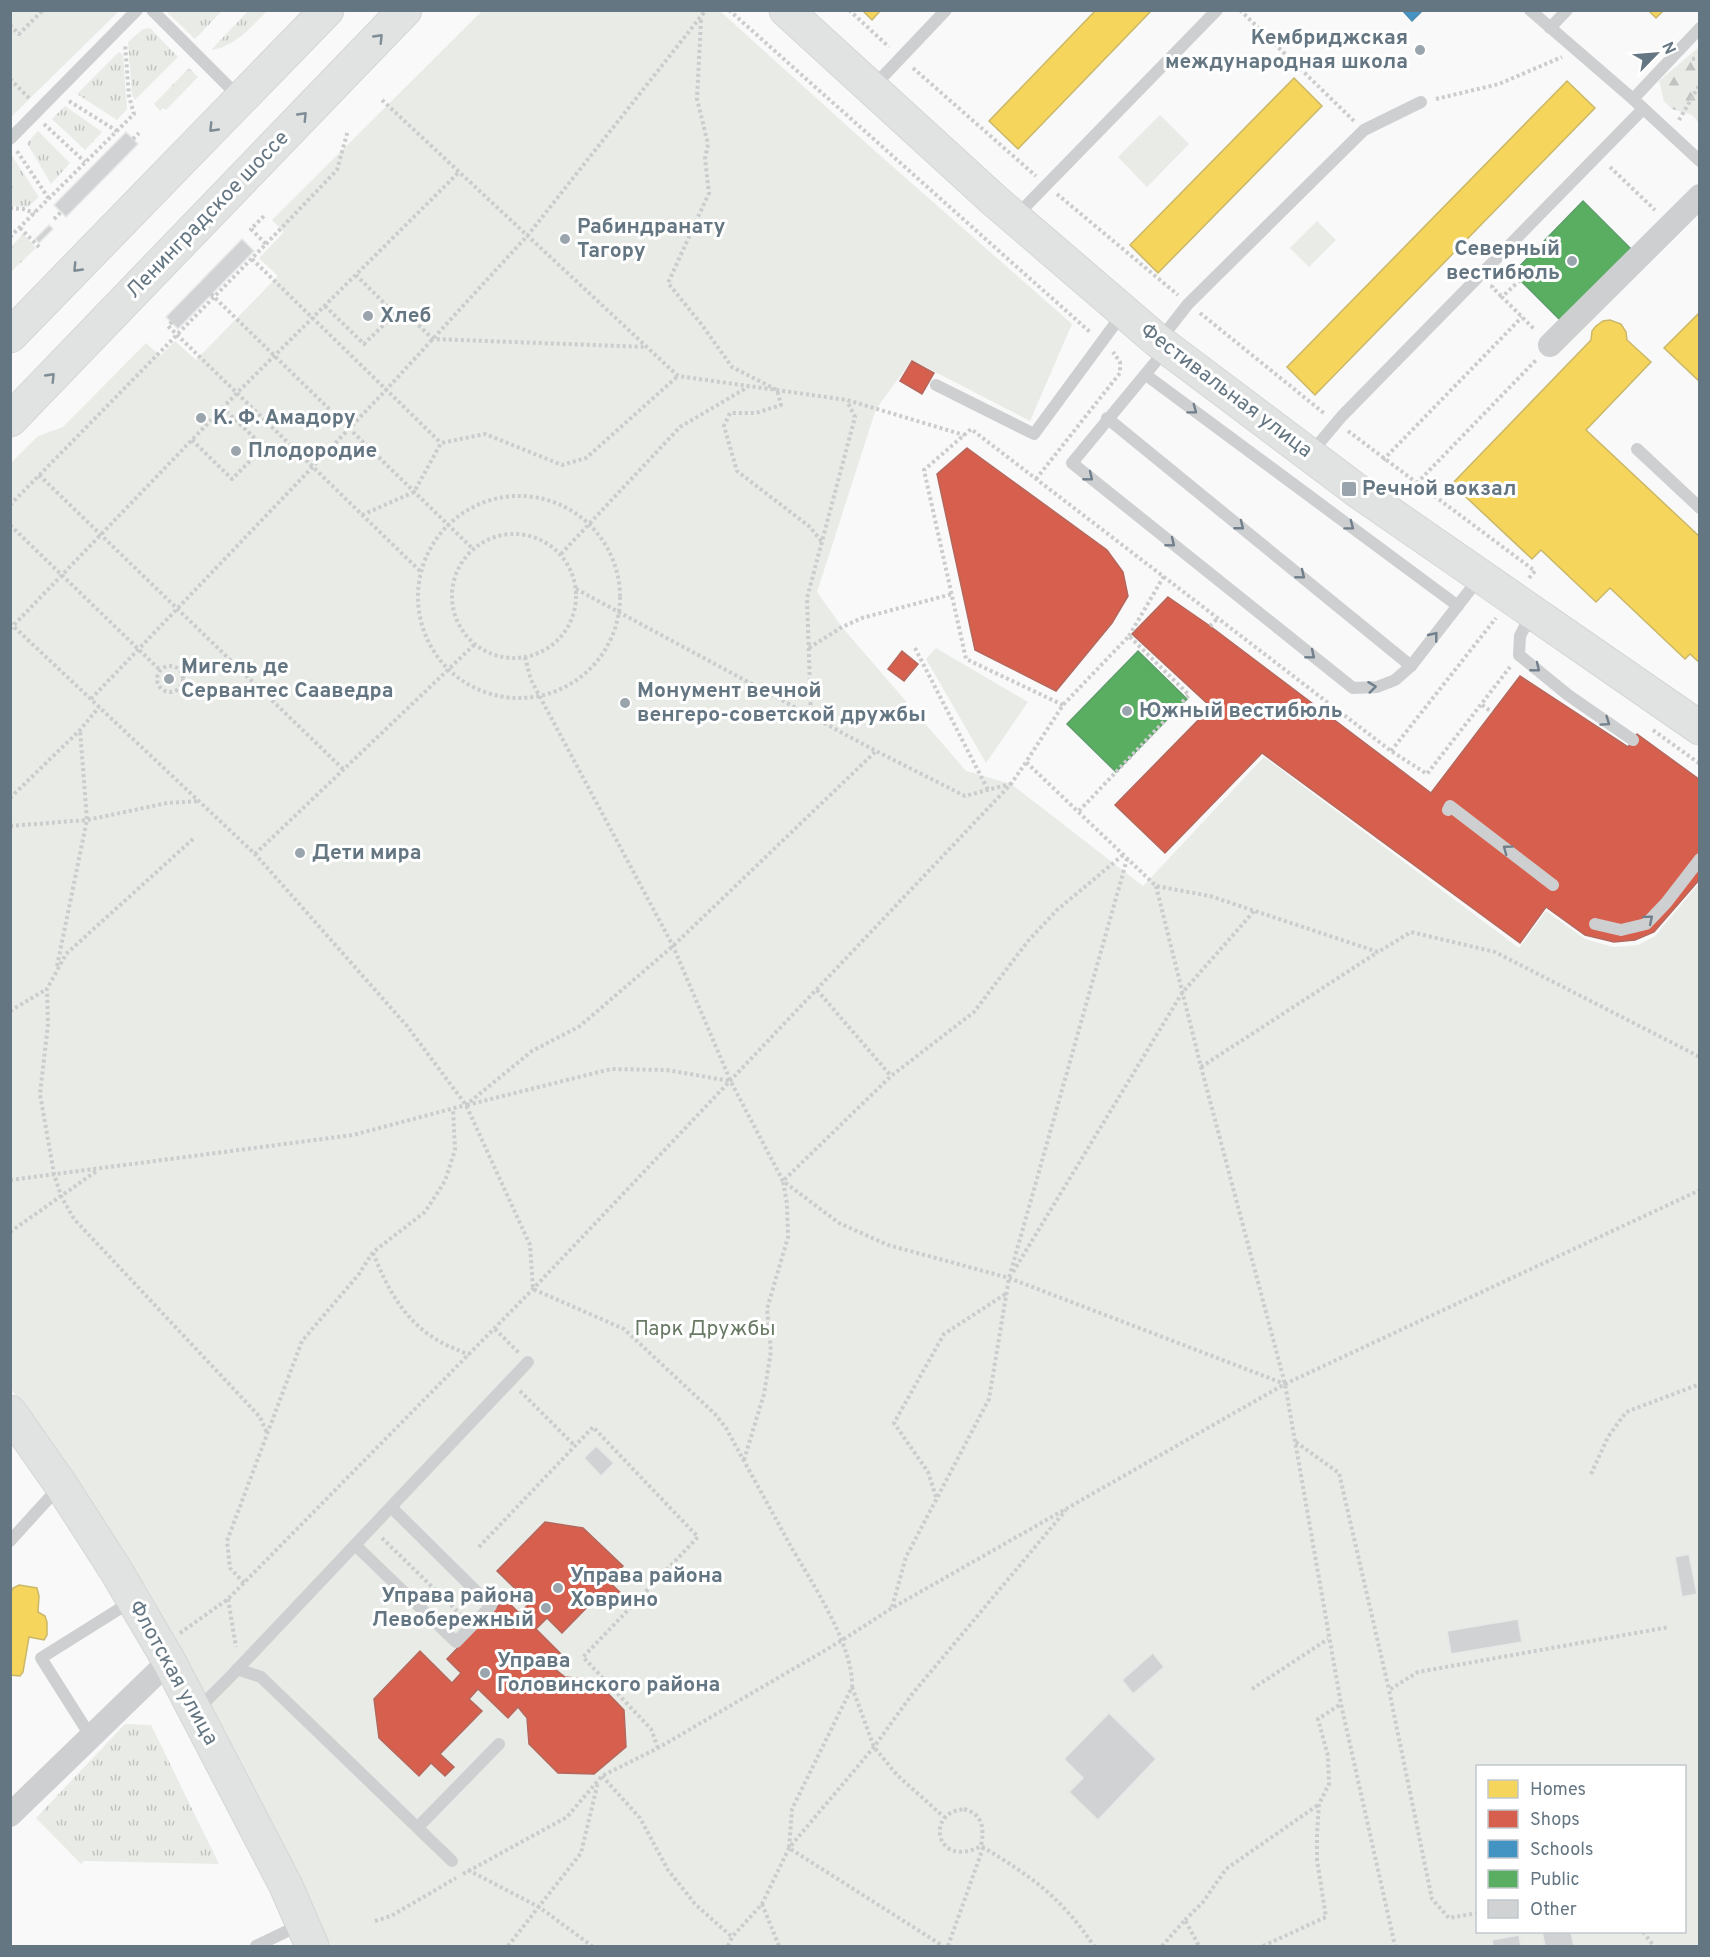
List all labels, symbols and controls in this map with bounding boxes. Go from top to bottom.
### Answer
north arrow [1626,24,1686,84]
place label: Кембриджская международная школа [1165,25,1408,76]
one-way arrow [371,35,382,46]
text: N [1656,39,1679,58]
marker: Кембриджская международная школа [1413,43,1427,57]
one-way arrow [296,113,307,124]
one-way arrow [210,121,221,132]
street label: Ленинградское шоссе [121,125,295,305]
place label: Рабиндранату Тагору [577,214,725,265]
marker: Рабиндранату Тагору [558,232,572,246]
place label: Северный вестибюль [1446,236,1560,287]
marker: Северный вестибюль [1565,254,1579,268]
one-way arrow [73,261,84,271]
place label: Хлеб [380,303,431,330]
marker: Хлеб [361,309,375,323]
street label: Фестивальная улица [1134,317,1318,465]
one-way arrow [44,374,55,384]
one-way arrow [1187,402,1198,413]
place label: К. Ф. Амадору [213,405,356,432]
marker: К. Ф. Амадору [194,411,208,425]
place label: Плодородие [248,438,377,465]
marker: Плодородие [229,444,243,458]
one-way arrow [1083,470,1094,481]
place label: Речной вокзал [1362,476,1516,503]
marker: Речной вокзал [1340,480,1358,498]
one-way arrow [1234,519,1245,530]
one-way arrow [1343,519,1354,530]
one-way arrow [1165,535,1176,546]
one-way arrow [1294,568,1305,579]
one-way arrow [1427,632,1438,643]
one-way arrow [1304,647,1315,658]
place label: Мигель де Сервантес Сааведра [181,654,393,705]
one-way arrow [1529,661,1540,672]
marker: Мигель де Сервантес Сааведра [162,672,176,686]
place label: Монумент вечной венгеро-советской дружбы [637,678,926,729]
one-way arrow [1367,681,1376,693]
marker: Монумент вечной венгеро-советской дружбы [618,696,632,710]
place label: Южный вестибюль [1139,698,1343,725]
marker: Южный вестибюль [1120,704,1134,718]
one-way arrow [1600,715,1611,726]
place label: Дети мира [312,840,421,867]
marker: Дети мира [293,846,307,860]
one-way arrow [1503,846,1514,857]
one-way arrow [1642,915,1653,926]
park label: Парк Дружбы [634,1316,776,1343]
place label: Управа района Ховрино [570,1563,723,1614]
marker: Управа района Ховрино [551,1581,565,1595]
place label: Управа района Левобережный [372,1583,534,1634]
street label: Флотская улица [122,1596,224,1750]
marker: Управа района Левобережный [539,1601,553,1615]
place label: Управа Головинского района [497,1648,720,1699]
marker: Управа Головинского района [478,1666,492,1680]
legend [1476,1765,1686,1933]
text: Homes [1530,1779,1586,1802]
text: Shops [1530,1809,1580,1832]
text: Schools [1530,1839,1593,1862]
text: Public [1530,1869,1580,1892]
text: Other [1530,1899,1577,1922]

